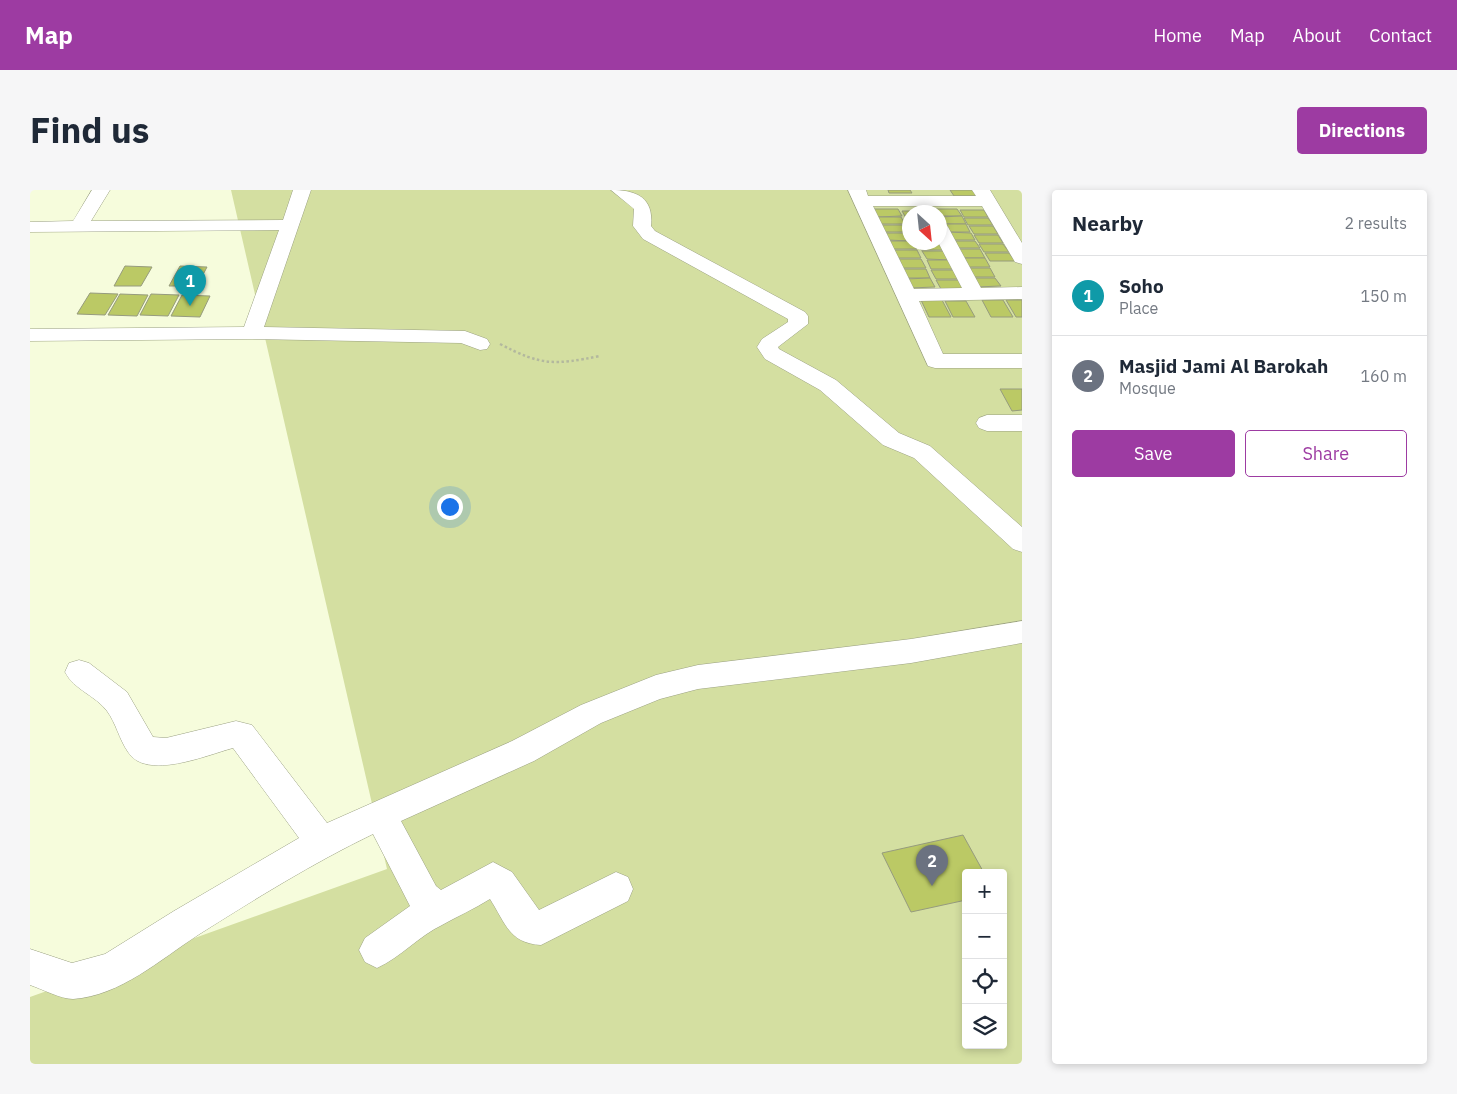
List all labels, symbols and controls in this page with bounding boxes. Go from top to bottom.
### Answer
text: Map [25,19,73,51]
text: Home [1154,24,1202,47]
text: Map [1230,24,1265,47]
text: About [1293,24,1341,47]
text: Contact [1369,24,1432,47]
text: Find us [30,107,149,153]
button: Directions [1297,107,1427,154]
north arrow [902,205,947,250]
text: Nearby [1072,209,1143,237]
text: 2 results [1344,213,1407,233]
pin: 1 [174,265,206,306]
text: Soho [1119,274,1164,298]
text: 1 [1083,286,1093,306]
text: 150 m [1360,286,1407,306]
text: Place [1119,298,1158,318]
text: Masjid Jami Al Barokah [1119,354,1328,378]
text: 2 [1083,366,1093,386]
text: 160 m [1360,366,1407,386]
text: Mosque [1119,378,1176,398]
button: Save [1072,430,1235,477]
button: Share [1245,430,1407,477]
your location [437,494,463,520]
pin: 2 [916,845,948,886]
map controls [962,869,1007,1049]
button: + [962,869,1007,914]
button: − [962,914,1007,959]
button: locate [962,959,1007,1004]
button: layers [962,1004,1007,1049]

